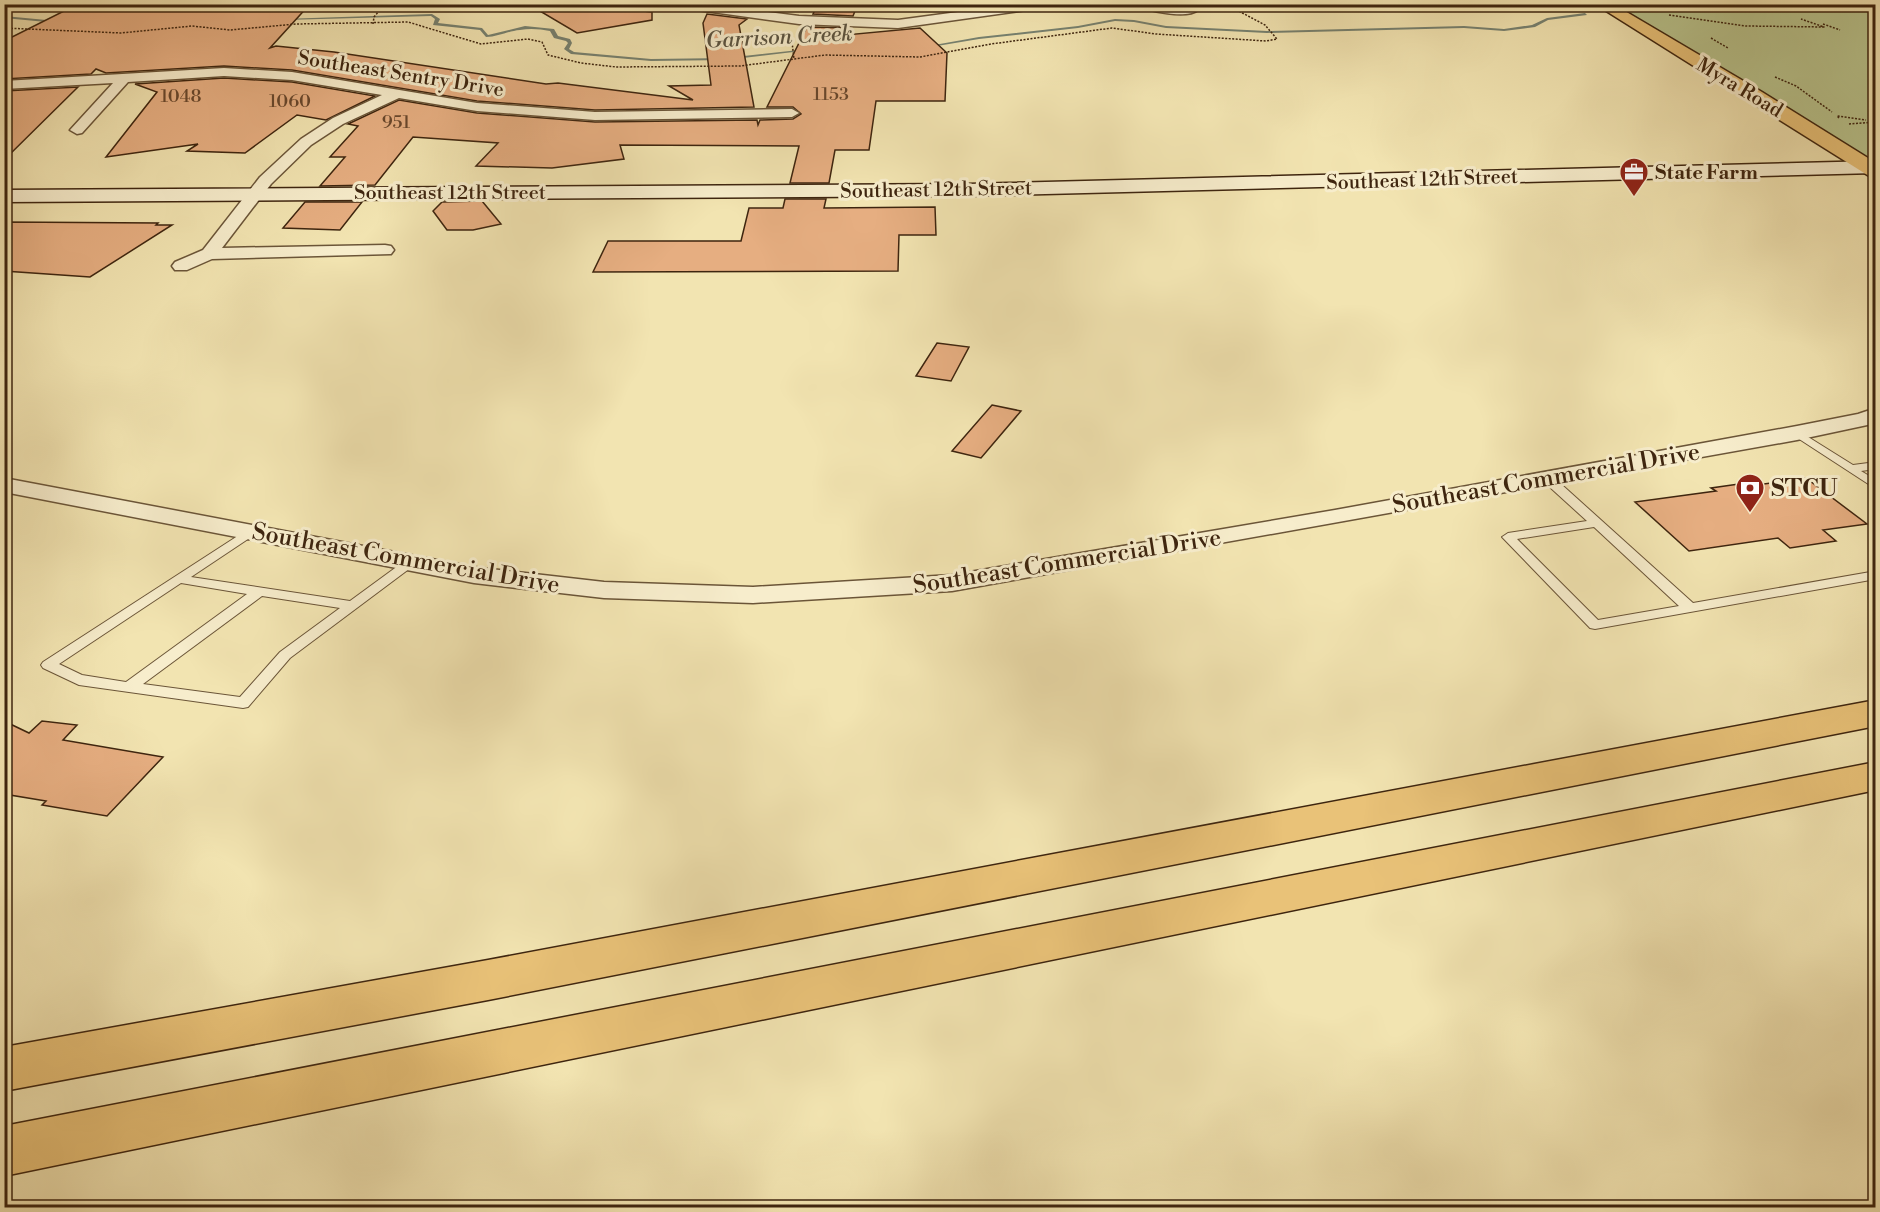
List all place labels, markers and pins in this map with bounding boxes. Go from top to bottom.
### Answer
office icon: State Farm [1618,156,1650,198]
place label: State Farm [1655,161,1758,186]
bank icon: STCU [1734,472,1766,514]
place label: STCU [1771,474,1838,504]

